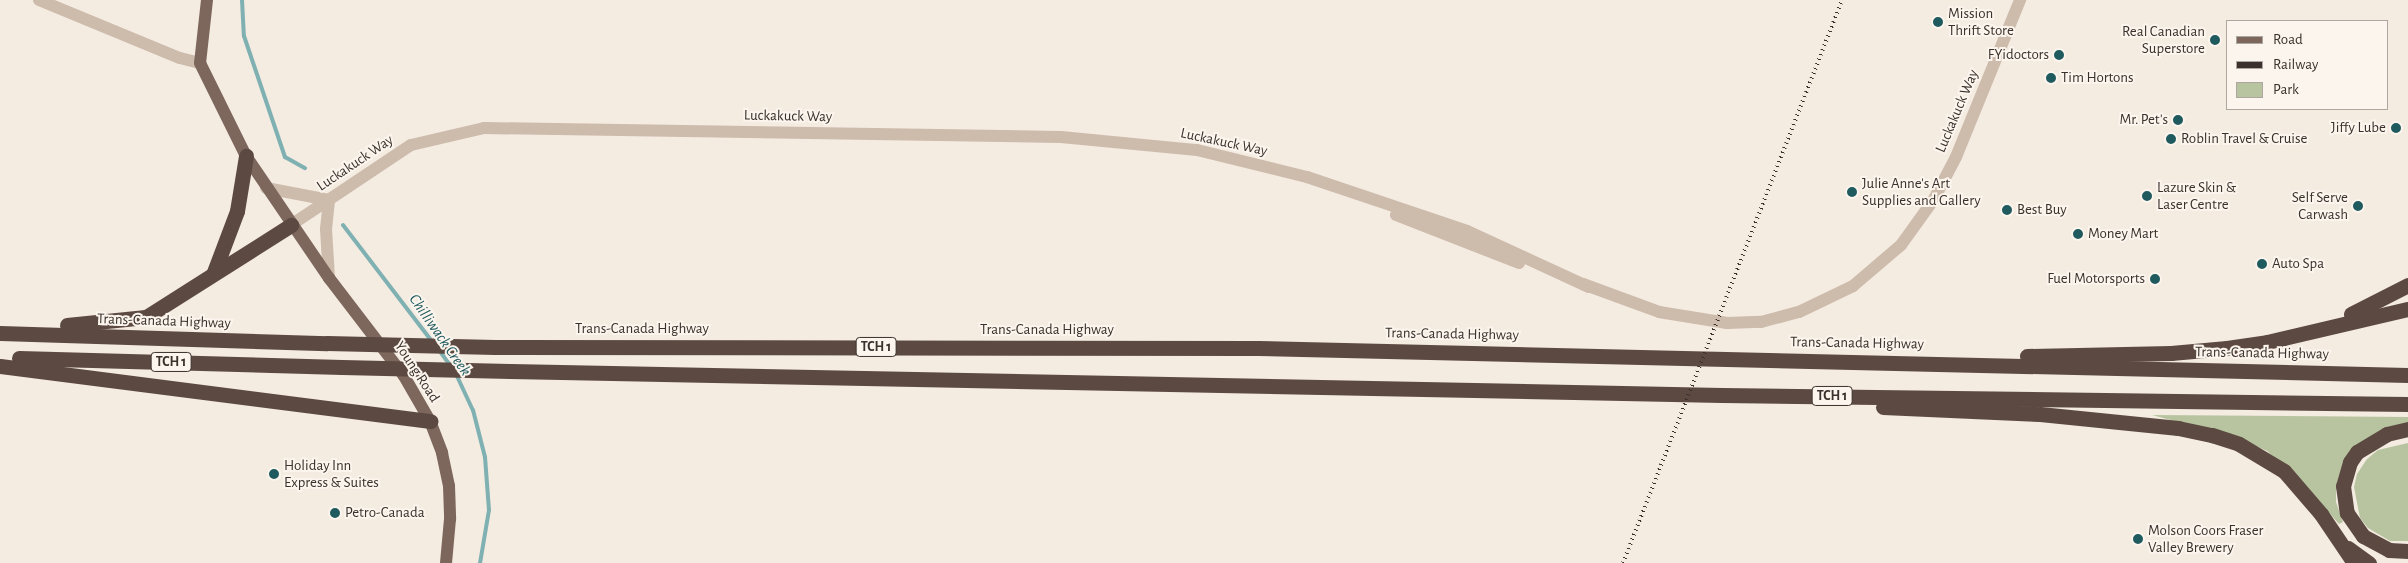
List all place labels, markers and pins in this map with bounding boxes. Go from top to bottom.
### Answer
place label: Mission Thrift Store [1948,4,2014,39]
marker: Mission Thrift Store [1932,16,1944,28]
place label: Real Canadian Superstore [2122,22,2205,57]
marker: Real Canadian Superstore [2209,34,2221,46]
place label: FYidoctors [1988,46,2049,64]
marker: FYidoctors [2053,49,2065,61]
place label: Tim Hortons [2061,69,2134,87]
marker: Tim Hortons [2045,72,2057,84]
place label: Mr. Pet's [2120,111,2168,129]
marker: Mr. Pet's [2172,114,2184,126]
place label: Jiffy Lube [2331,119,2386,137]
marker: Jiffy Lube [2390,122,2402,134]
place label: Roblin Travel & Cruise [2181,130,2307,148]
marker: Roblin Travel & Cruise [2165,133,2177,145]
place label: Julie Anne's Art Supplies and Gallery [1862,174,1981,209]
place label: Lazure Skin & Laser Centre [2157,178,2236,213]
marker: Julie Anne's Art Supplies and Gallery [1846,186,1858,198]
place label: Self Serve Carwash [2292,188,2348,223]
marker: Lazure Skin & Laser Centre [2141,190,2153,202]
marker: Self Serve Carwash [2352,200,2364,212]
place label: Best Buy [2017,201,2067,219]
marker: Best Buy [2001,204,2013,216]
place label: Money Mart [2088,225,2158,243]
marker: Money Mart [2072,228,2084,240]
place label: Auto Spa [2272,255,2324,273]
marker: Auto Spa [2256,258,2268,270]
place label: Fuel Motorsports [2047,270,2145,288]
marker: Fuel Motorsports [2149,273,2161,285]
place label: Holiday Inn Express & Suites [284,456,379,491]
marker: Holiday Inn Express & Suites [268,468,280,480]
place label: Petro-Canada [345,504,425,522]
marker: Petro-Canada [329,507,341,519]
place label: Molson Coors Fraser Valley Brewery [2148,521,2263,556]
marker: Molson Coors Fraser Valley Brewery [2132,533,2144,545]

